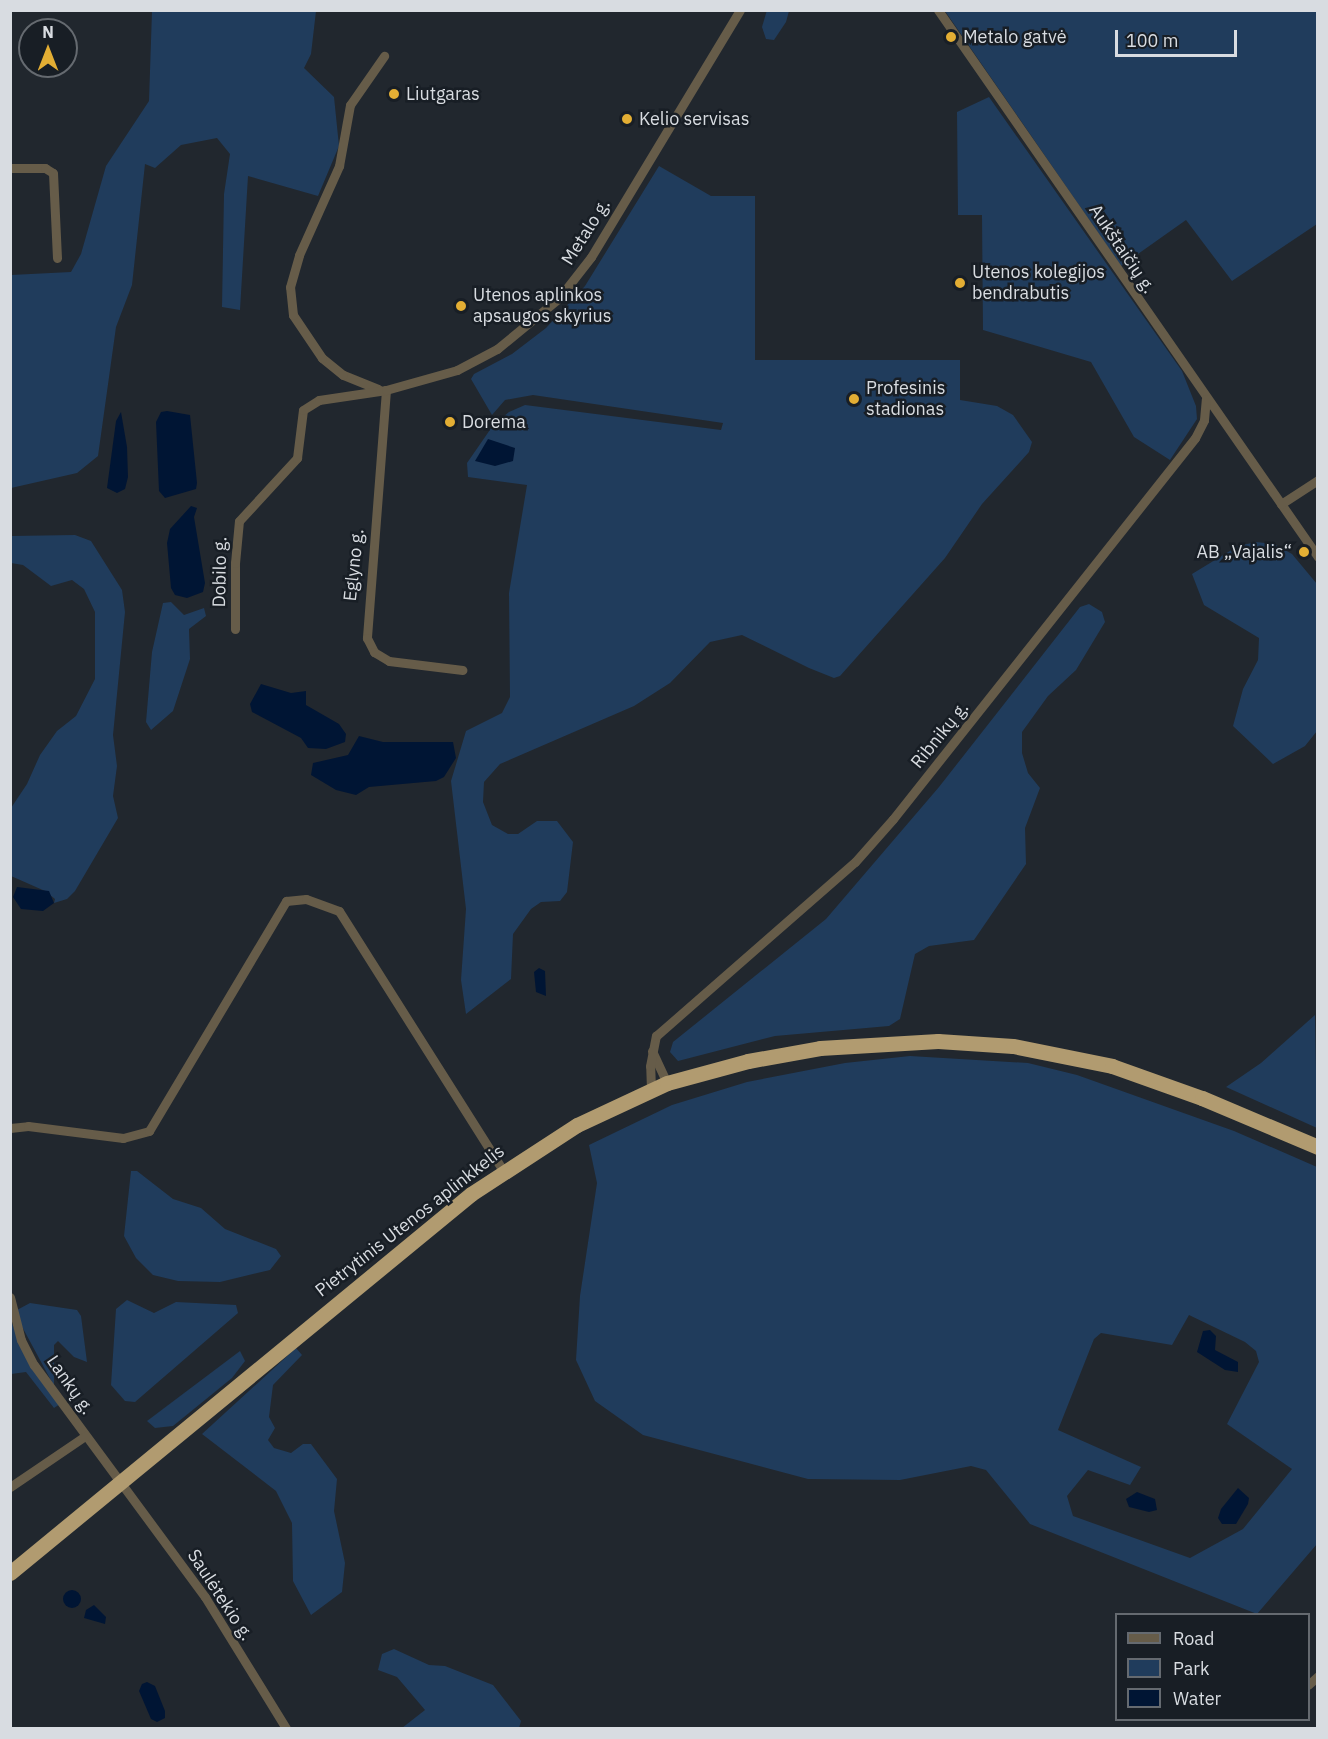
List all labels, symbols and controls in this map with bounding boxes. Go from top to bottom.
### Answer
north arrow [18,18,78,78]
scale bar [1118,18,1240,56]
text: N [42,22,54,42]
place label: Metalo gatvė [963,26,1067,48]
text: 100 m [1126,29,1178,52]
marker: Metalo gatvė [944,30,958,44]
place label: Liutgaras [406,83,480,105]
marker: Liutgaras [387,87,401,101]
place label: Kelio servisas [639,108,750,130]
marker: Kelio servisas [620,112,634,126]
street label: Metalo g. [557,195,615,269]
street label: Aukštaičių g. [1084,200,1160,298]
place label: Utenos kolegijos bendrabutis [972,262,1105,304]
marker: Utenos kolegijos bendrabutis [953,276,967,290]
place label: Utenos aplinkos apsaugos skyrius [473,285,611,328]
marker: Utenos aplinkos apsaugos skyrius [454,299,468,313]
place label: Profesinis stadionas [866,378,946,420]
marker: Profesinis stadionas [847,392,861,406]
place label: Dorema [462,411,526,433]
marker: Dorema [443,415,457,429]
street label: Eglyno g. [339,528,369,602]
street label: Dobilo g. [209,536,231,608]
place label: AB „Vajalis“ [1196,541,1292,563]
marker: AB „Vajalis“ [1297,545,1311,559]
street label: Ribnikų g. [907,697,973,773]
street label: Pietrytinis Utenos aplinkkelis [311,1140,509,1302]
street label: Lankų g. [42,1351,98,1419]
street label: Saulėtekio g. [183,1545,257,1645]
legend [1115,1613,1310,1721]
text: Road [1173,1627,1214,1650]
text: Park [1173,1657,1209,1680]
text: Water [1173,1687,1221,1710]

